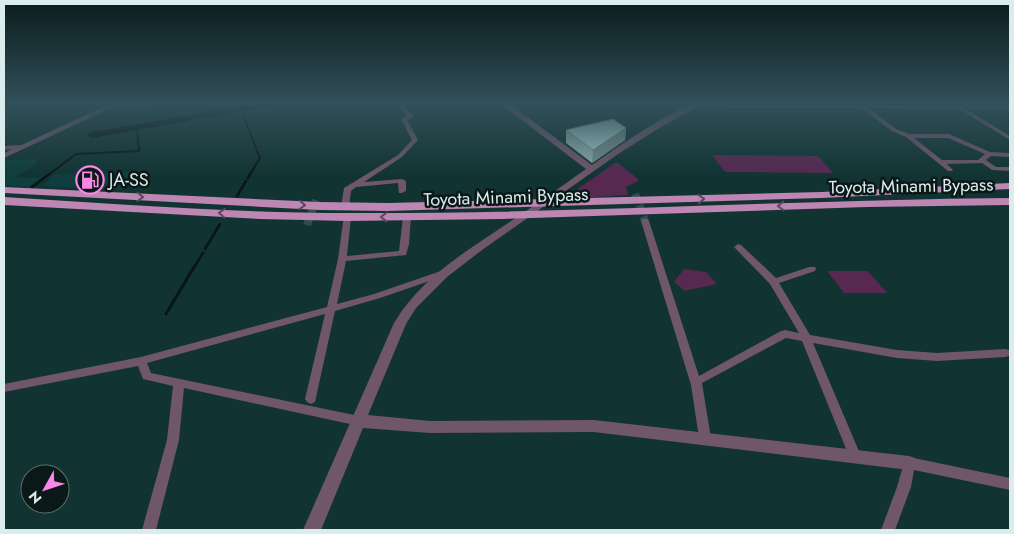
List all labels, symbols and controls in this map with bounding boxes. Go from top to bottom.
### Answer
fuel station icon: JA-SS [75,165,105,195]
place label: JA-SS [107,167,149,193]
street label: Toyota Minami Bypass [828,172,994,200]
street label: Toyota Minami Bypass [423,181,589,213]
one-way arrow [136,192,144,203]
one-way arrow [698,193,706,204]
one-way arrow [298,200,306,211]
one-way arrow [777,201,784,211]
one-way arrow [217,207,225,218]
one-way arrow [380,212,388,222]
north arrow [20,464,70,514]
text: N [24,487,46,508]

